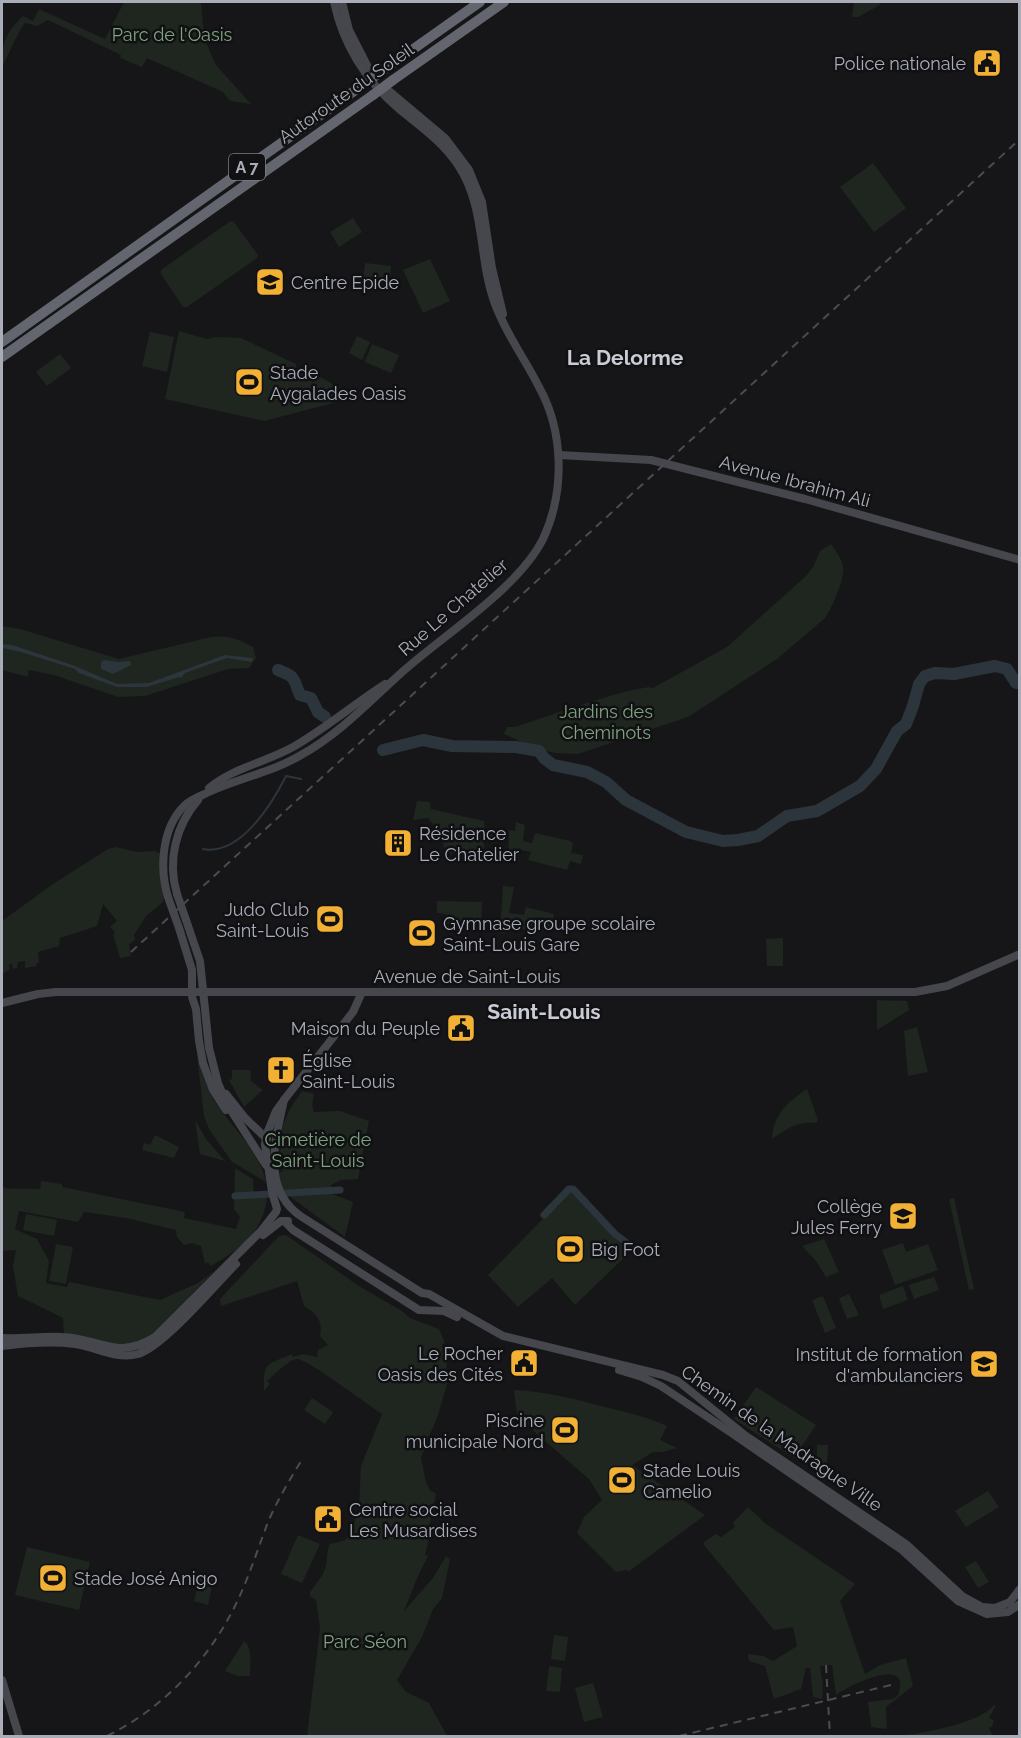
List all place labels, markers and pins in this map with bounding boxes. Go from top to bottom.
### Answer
public building icon: Police nationale [971,47,1003,79]
place label: Police nationale [834,53,966,74]
school or university icon: Centre Epide [254,266,286,298]
place label: Centre Epide [291,272,400,293]
place label: Stade Aygalades Oasis [270,362,407,404]
sports icon: Stade Aygalades Oasis [233,366,265,398]
place label: Résidence Le Chatelier [419,823,520,865]
building icon: Résidence Le Chatelier [382,827,414,859]
place label: Judo Club Saint-Louis [216,899,309,941]
sports icon: Judo Club Saint-Louis [314,903,346,935]
place label: Gymnase groupe scolaire Saint-Louis Gare [443,913,656,955]
sports icon: Gymnase groupe scolaire Saint-Louis Gare [406,917,438,949]
public building icon: Maison du Peuple [445,1012,477,1044]
place label: Maison du Peuple [291,1018,440,1039]
place label: Église Saint-Louis [302,1049,395,1092]
church icon: Église Saint-Louis [265,1054,297,1086]
place label: Collège Jules Ferry [791,1196,882,1238]
school or university icon: Collège Jules Ferry [887,1200,919,1232]
sports icon: Big Foot [554,1233,586,1265]
place label: Big Foot [591,1239,660,1260]
place label: Le Rocher Oasis des Cités [377,1343,504,1385]
place label: Institut de formation d'ambulanciers [796,1344,963,1386]
public building icon: Le Rocher Oasis des Cités [508,1347,540,1379]
school or university icon: Institut de formation d'ambulanciers [968,1348,1000,1380]
place label: Piscine municipale Nord [406,1410,544,1452]
sports icon: Piscine municipale Nord [549,1414,581,1446]
place label: Stade Louis Camelio [643,1460,741,1502]
sports icon: Stade Louis Camelio [606,1464,638,1496]
place label: Centre social Les Musardises [349,1499,478,1541]
public building icon: Centre social Les Musardises [312,1503,344,1535]
sports icon: Stade José Anigo [37,1562,69,1594]
place label: Stade José Anigo [74,1568,218,1589]

